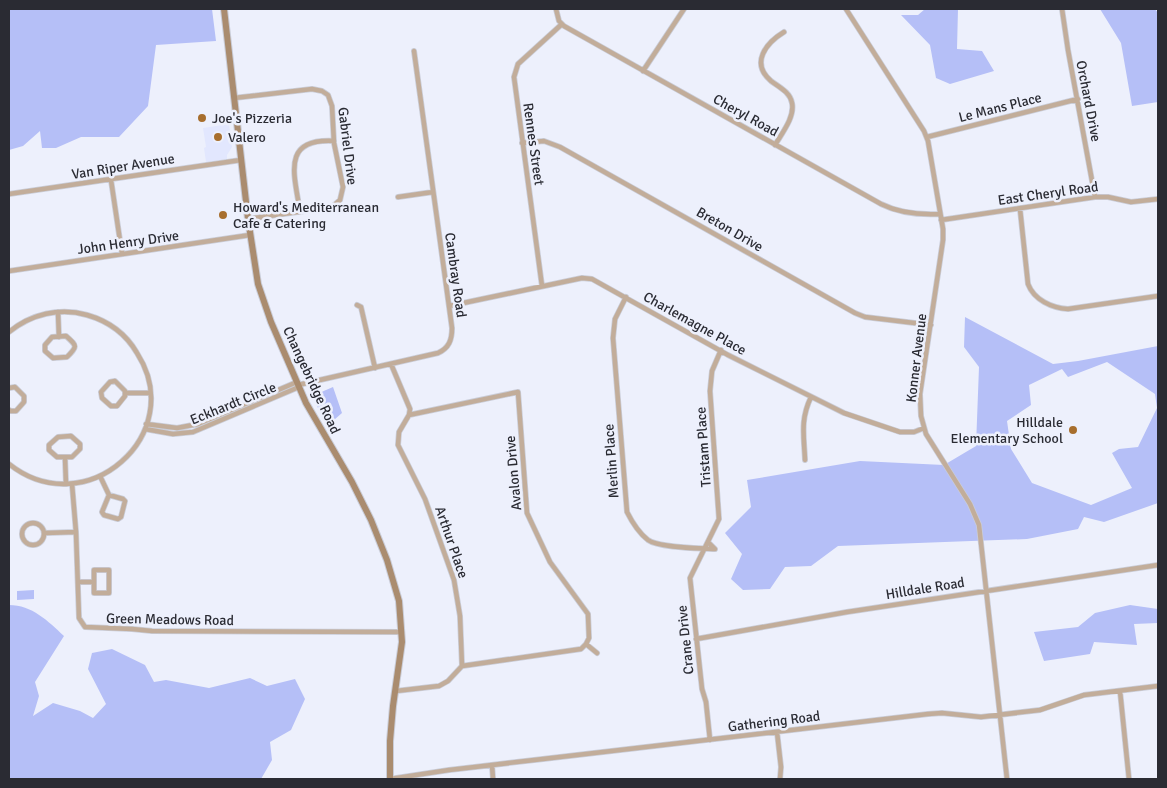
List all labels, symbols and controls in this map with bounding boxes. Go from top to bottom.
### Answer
street label: Orchard Drive [1072,59,1105,143]
street label: Le Mans Place [957,89,1043,126]
street label: Cheryl Road [710,90,781,140]
street label: Rennes Street [519,102,548,187]
street label: Gabriel Drive [334,106,361,186]
place label: Joe's Pizzeria [212,110,292,127]
marker: Joe's Pizzeria [196,112,208,124]
place label: Valero [228,129,266,146]
marker: Valero [212,131,224,143]
street label: Van Riper Avenue [70,150,176,183]
street label: East Cheryl Road [997,178,1099,209]
place label: Howard's Mediterranean Cafe & Catering [233,199,379,232]
street label: Breton Drive [693,204,766,255]
marker: Howard's Mediterranean Cafe & Catering [217,209,229,221]
street label: John Henry Drive [76,227,180,258]
street label: Cambray Road [441,232,470,319]
street label: Charlemagne Place [640,288,749,359]
street label: Konner Avenue [903,313,930,404]
street label: Changebridge Road [279,324,344,437]
street label: Eckhardt Circle [188,378,279,428]
street label: Tristam Place [692,406,715,488]
place label: Hilldale Elementary School [950,414,1063,447]
street label: Merlin Place [600,423,623,499]
marker: Hilldale Elementary School [1067,424,1079,436]
street label: Avalon Drive [502,435,525,511]
street label: Arthur Place [431,504,472,580]
street label: Hilldale Road [884,574,966,603]
street label: Crane Drive [673,604,698,675]
street label: Green Meadows Road [106,610,234,629]
street label: Gathering Road [727,707,821,736]

